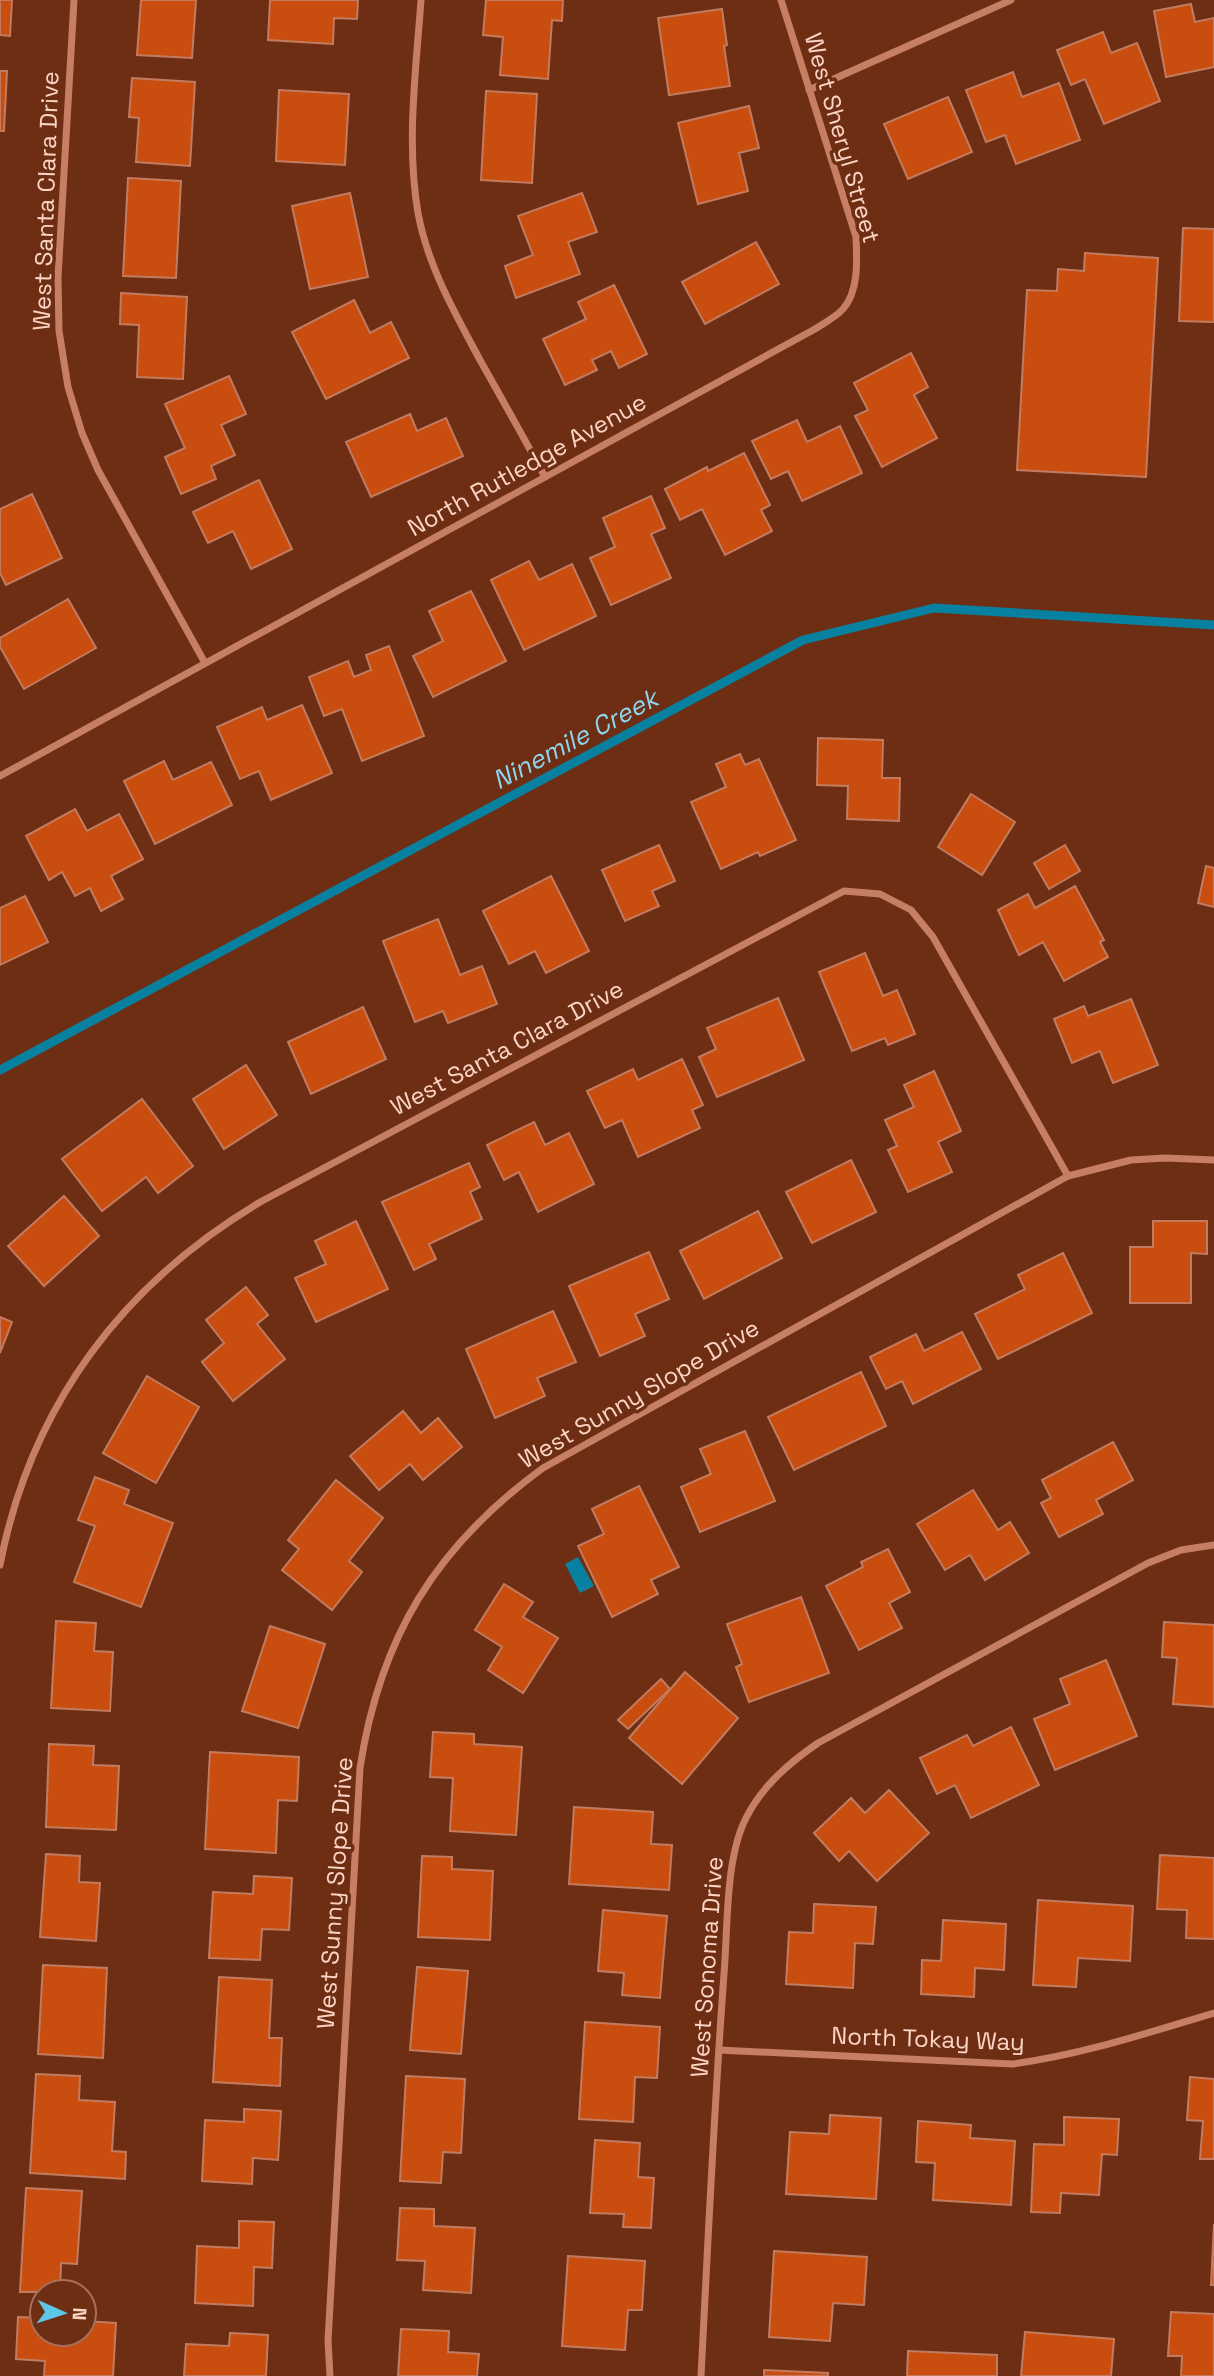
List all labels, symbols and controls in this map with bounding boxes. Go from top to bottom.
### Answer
street label: West Sheryl Street [798,29,887,247]
street label: West Santa Clara Drive [25,71,66,331]
street label: North Rutledge Avenue [402,386,652,543]
water label: Ninemile Creek [486,680,666,797]
street label: West Santa Clara Drive [385,973,629,1122]
street label: West Sunny Slope Drive [513,1312,765,1475]
street label: West Sunny Slope Drive [310,1756,359,2030]
street label: West Sonoma Drive [683,1855,730,2079]
street label: North Tokay Way [831,2020,1025,2057]
north arrow [28,2278,98,2348]
text: N [67,2307,92,2321]

